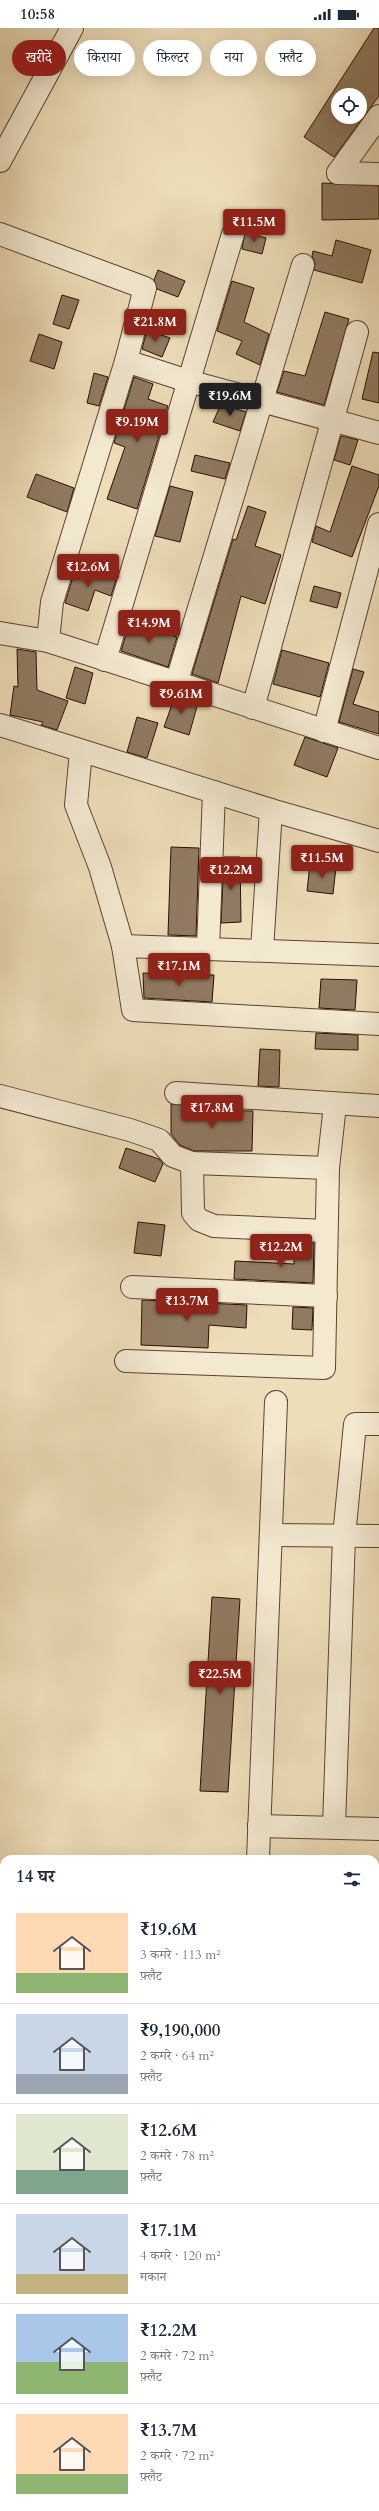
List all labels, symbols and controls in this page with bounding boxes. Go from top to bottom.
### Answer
text: 10:58 [20,4,55,24]
chip: खरीदें [12,40,66,76]
chip: किराया [74,40,135,76]
chip: फ़िल्टर [143,40,202,76]
chip: नया [210,40,257,76]
chip: फ़्लैट [265,40,316,76]
map controls [331,88,367,124]
button: locate [331,88,367,124]
pin: ₹11.5M [221,209,287,243]
text: ₹11.5M [232,213,276,231]
pin: ₹21.8M [122,309,188,343]
text: ₹21.8M [133,313,177,331]
pin: ₹19.6M [197,383,263,417]
text: ₹19.6M [208,387,252,405]
pin: ₹9.19M [104,409,170,443]
text: ₹9.19M [115,413,159,431]
pin: ₹12.6M [55,554,121,588]
text: ₹12.6M [66,558,110,576]
pin: ₹14.9M [116,610,182,644]
text: ₹14.9M [127,614,171,632]
pin: ₹9.61M [148,681,214,715]
text: ₹9.61M [159,685,203,703]
pin: ₹11.5M [289,845,355,879]
text: ₹11.5M [300,849,344,867]
pin: ₹12.2M [198,857,264,891]
text: ₹12.2M [209,861,253,879]
pin: ₹17.1M [146,953,212,987]
text: ₹17.1M [157,957,201,975]
pin: ₹17.8M [179,1095,245,1129]
text: ₹17.8M [190,1099,234,1117]
pin: ₹12.2M [248,1234,314,1268]
text: ₹12.2M [259,1238,303,1256]
pin: ₹13.7M [154,1288,220,1322]
text: ₹13.7M [165,1292,209,1310]
pin: ₹22.5M [187,1661,253,1695]
text: ₹22.5M [198,1665,242,1683]
text: 14 घर [16,1865,55,1888]
icon: filters [341,1868,363,1890]
text: ₹19.6M [140,1918,197,1941]
icon: home [48,1929,96,1977]
text: 3 कमरे · 113 m² [140,1946,221,1964]
text: फ़्लैट [140,1967,162,1985]
text: ₹9,190,000 [140,2019,221,2042]
icon: home [48,2030,96,2078]
text: 2 कमरे · 64 m² [140,2047,214,2065]
text: फ़्लैट [140,2068,162,2086]
text: ₹12.6M [140,2119,197,2142]
icon: home [48,2130,96,2178]
text: 2 कमरे · 78 m² [140,2147,214,2165]
text: फ़्लैट [140,2168,162,2186]
text: ₹17.1M [140,2219,197,2242]
icon: home [48,2230,96,2278]
text: 4 कमरे · 120 m² [140,2247,221,2265]
text: मकान [140,2268,166,2286]
text: ₹12.2M [140,2319,197,2342]
icon: home [48,2330,96,2378]
text: 2 कमरे · 72 m² [140,2347,214,2365]
text: फ़्लैट [140,2368,162,2386]
text: ₹13.7M [140,2419,197,2442]
icon: home [48,2430,96,2478]
text: 2 कमरे · 72 m² [140,2447,214,2465]
text: फ़्लैट [140,2468,162,2486]

